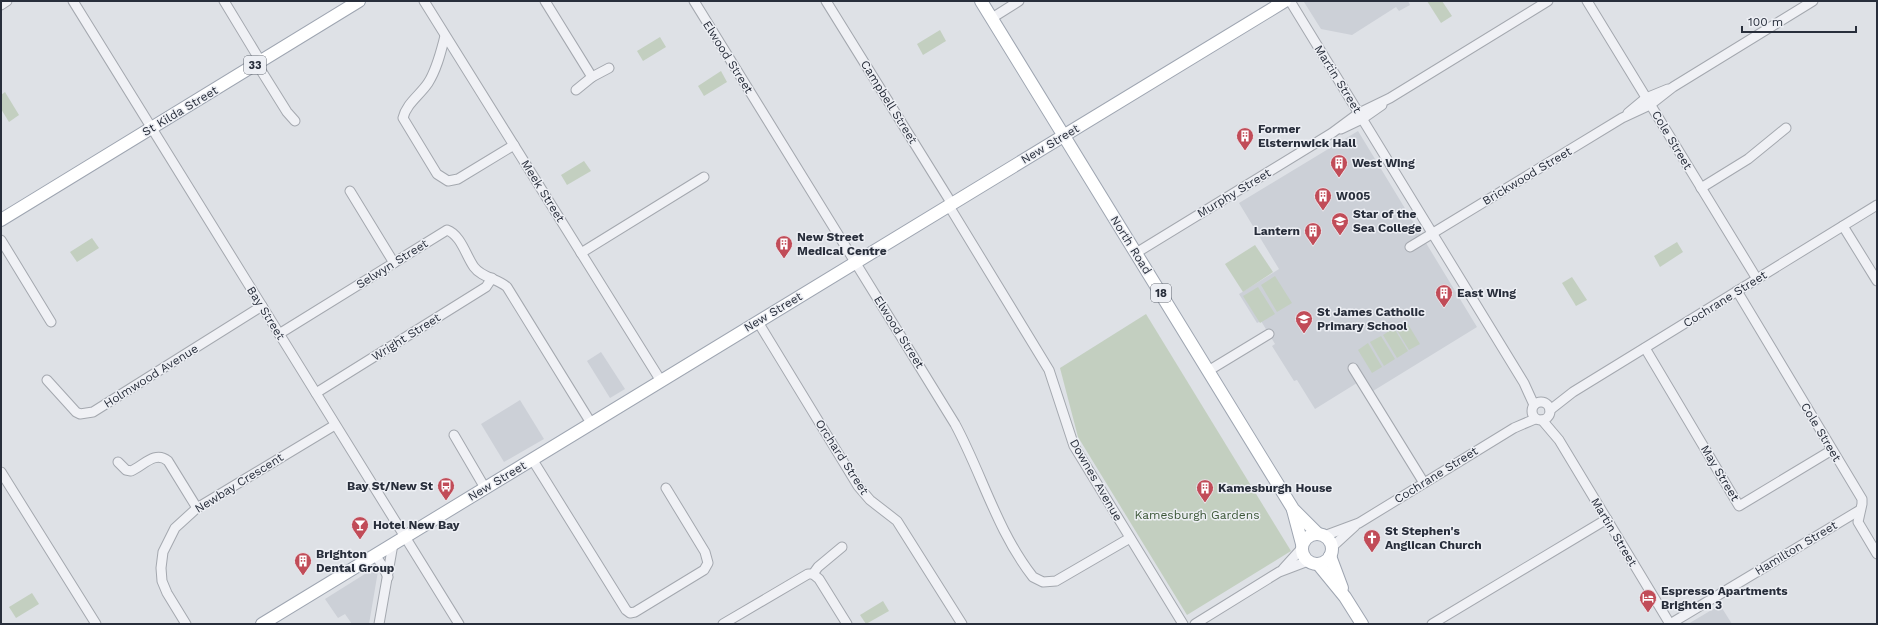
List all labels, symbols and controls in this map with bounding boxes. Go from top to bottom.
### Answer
scale bar [1742,8,1856,34]
text: 100 m [1748,15,1783,29]
street label: Elwood Street [700,18,756,96]
street label: Martin Street [1312,42,1364,116]
road number: 33 [244,56,266,74]
street label: Campbell Street [858,58,920,146]
street label: St Kilda Street [140,83,220,139]
street label: Cole Street [1649,108,1695,172]
street label: New Street [1018,121,1082,167]
place label: Former Elsternwick Hall [1258,122,1356,150]
building icon: Former Elsternwick Hall [1235,126,1255,151]
street label: Brickwood Street [1480,144,1574,208]
building icon: West Wing [1329,153,1349,178]
place label: West Wing [1352,156,1415,170]
street label: Meek Street [518,157,568,225]
street label: Murphy Street [1195,166,1273,220]
building icon: W005 [1313,186,1333,211]
place label: W005 [1336,189,1370,203]
place label: Star of the Sea College [1353,207,1422,235]
school or university icon: Star of the Sea College [1330,211,1350,236]
street label: North Road [1107,213,1155,277]
building icon: Lantern [1303,221,1323,246]
place label: Lantern [1254,224,1300,238]
place label: New Street Medical Centre [797,230,887,258]
building icon: New Street Medical Centre [774,234,794,259]
street label: Selwyn Street [354,236,430,292]
street label: Cochrane Street [1681,268,1769,330]
building icon: East Wing [1434,283,1454,308]
street label: Bay Street [244,284,288,342]
road number: 18 [1151,284,1171,302]
place label: East Wing [1457,286,1516,300]
street label: New Street [741,289,805,335]
street label: Elwood Street [871,293,927,371]
place label: St James Catholic Primary School [1317,305,1425,333]
school or university icon: St James Catholic Primary School [1294,309,1314,334]
street label: Wright Street [369,310,443,364]
street label: Holmwood Avenue [101,341,201,411]
street label: Cole Street [1798,400,1844,464]
street label: Orchard Street [812,417,872,497]
street label: Downes Avenue [1067,436,1125,524]
street label: May Street [1698,443,1742,503]
street label: Cochrane Street [1392,444,1480,506]
street label: Newbay Crescent [192,450,286,516]
street label: New Street [465,458,529,504]
bus stop icon: Bay St/New St [436,476,456,501]
building icon: Kamesburgh House [1195,478,1215,503]
place label: Bay St/New St [347,479,434,493]
place label: Kamesburgh House [1218,481,1332,495]
street label: Martin Street [1588,495,1640,569]
park label: Kamesburgh Gardens [1135,508,1260,522]
bar icon: Hotel New Bay [350,515,370,540]
place label: Hotel New Bay [373,518,460,532]
street label: Hamilton Street [1752,518,1840,578]
place label: St Stephen's Anglican Church [1385,524,1482,552]
church icon: St Stephen's Anglican Church [1362,528,1382,553]
place label: Brighton Dental Group [316,547,395,575]
building icon: Brighton Dental Group [293,551,313,576]
place label: Espresso Apartments Brighten 3 [1661,584,1788,612]
hotel icon: Espresso Apartments Brighten 3 [1638,588,1658,613]

